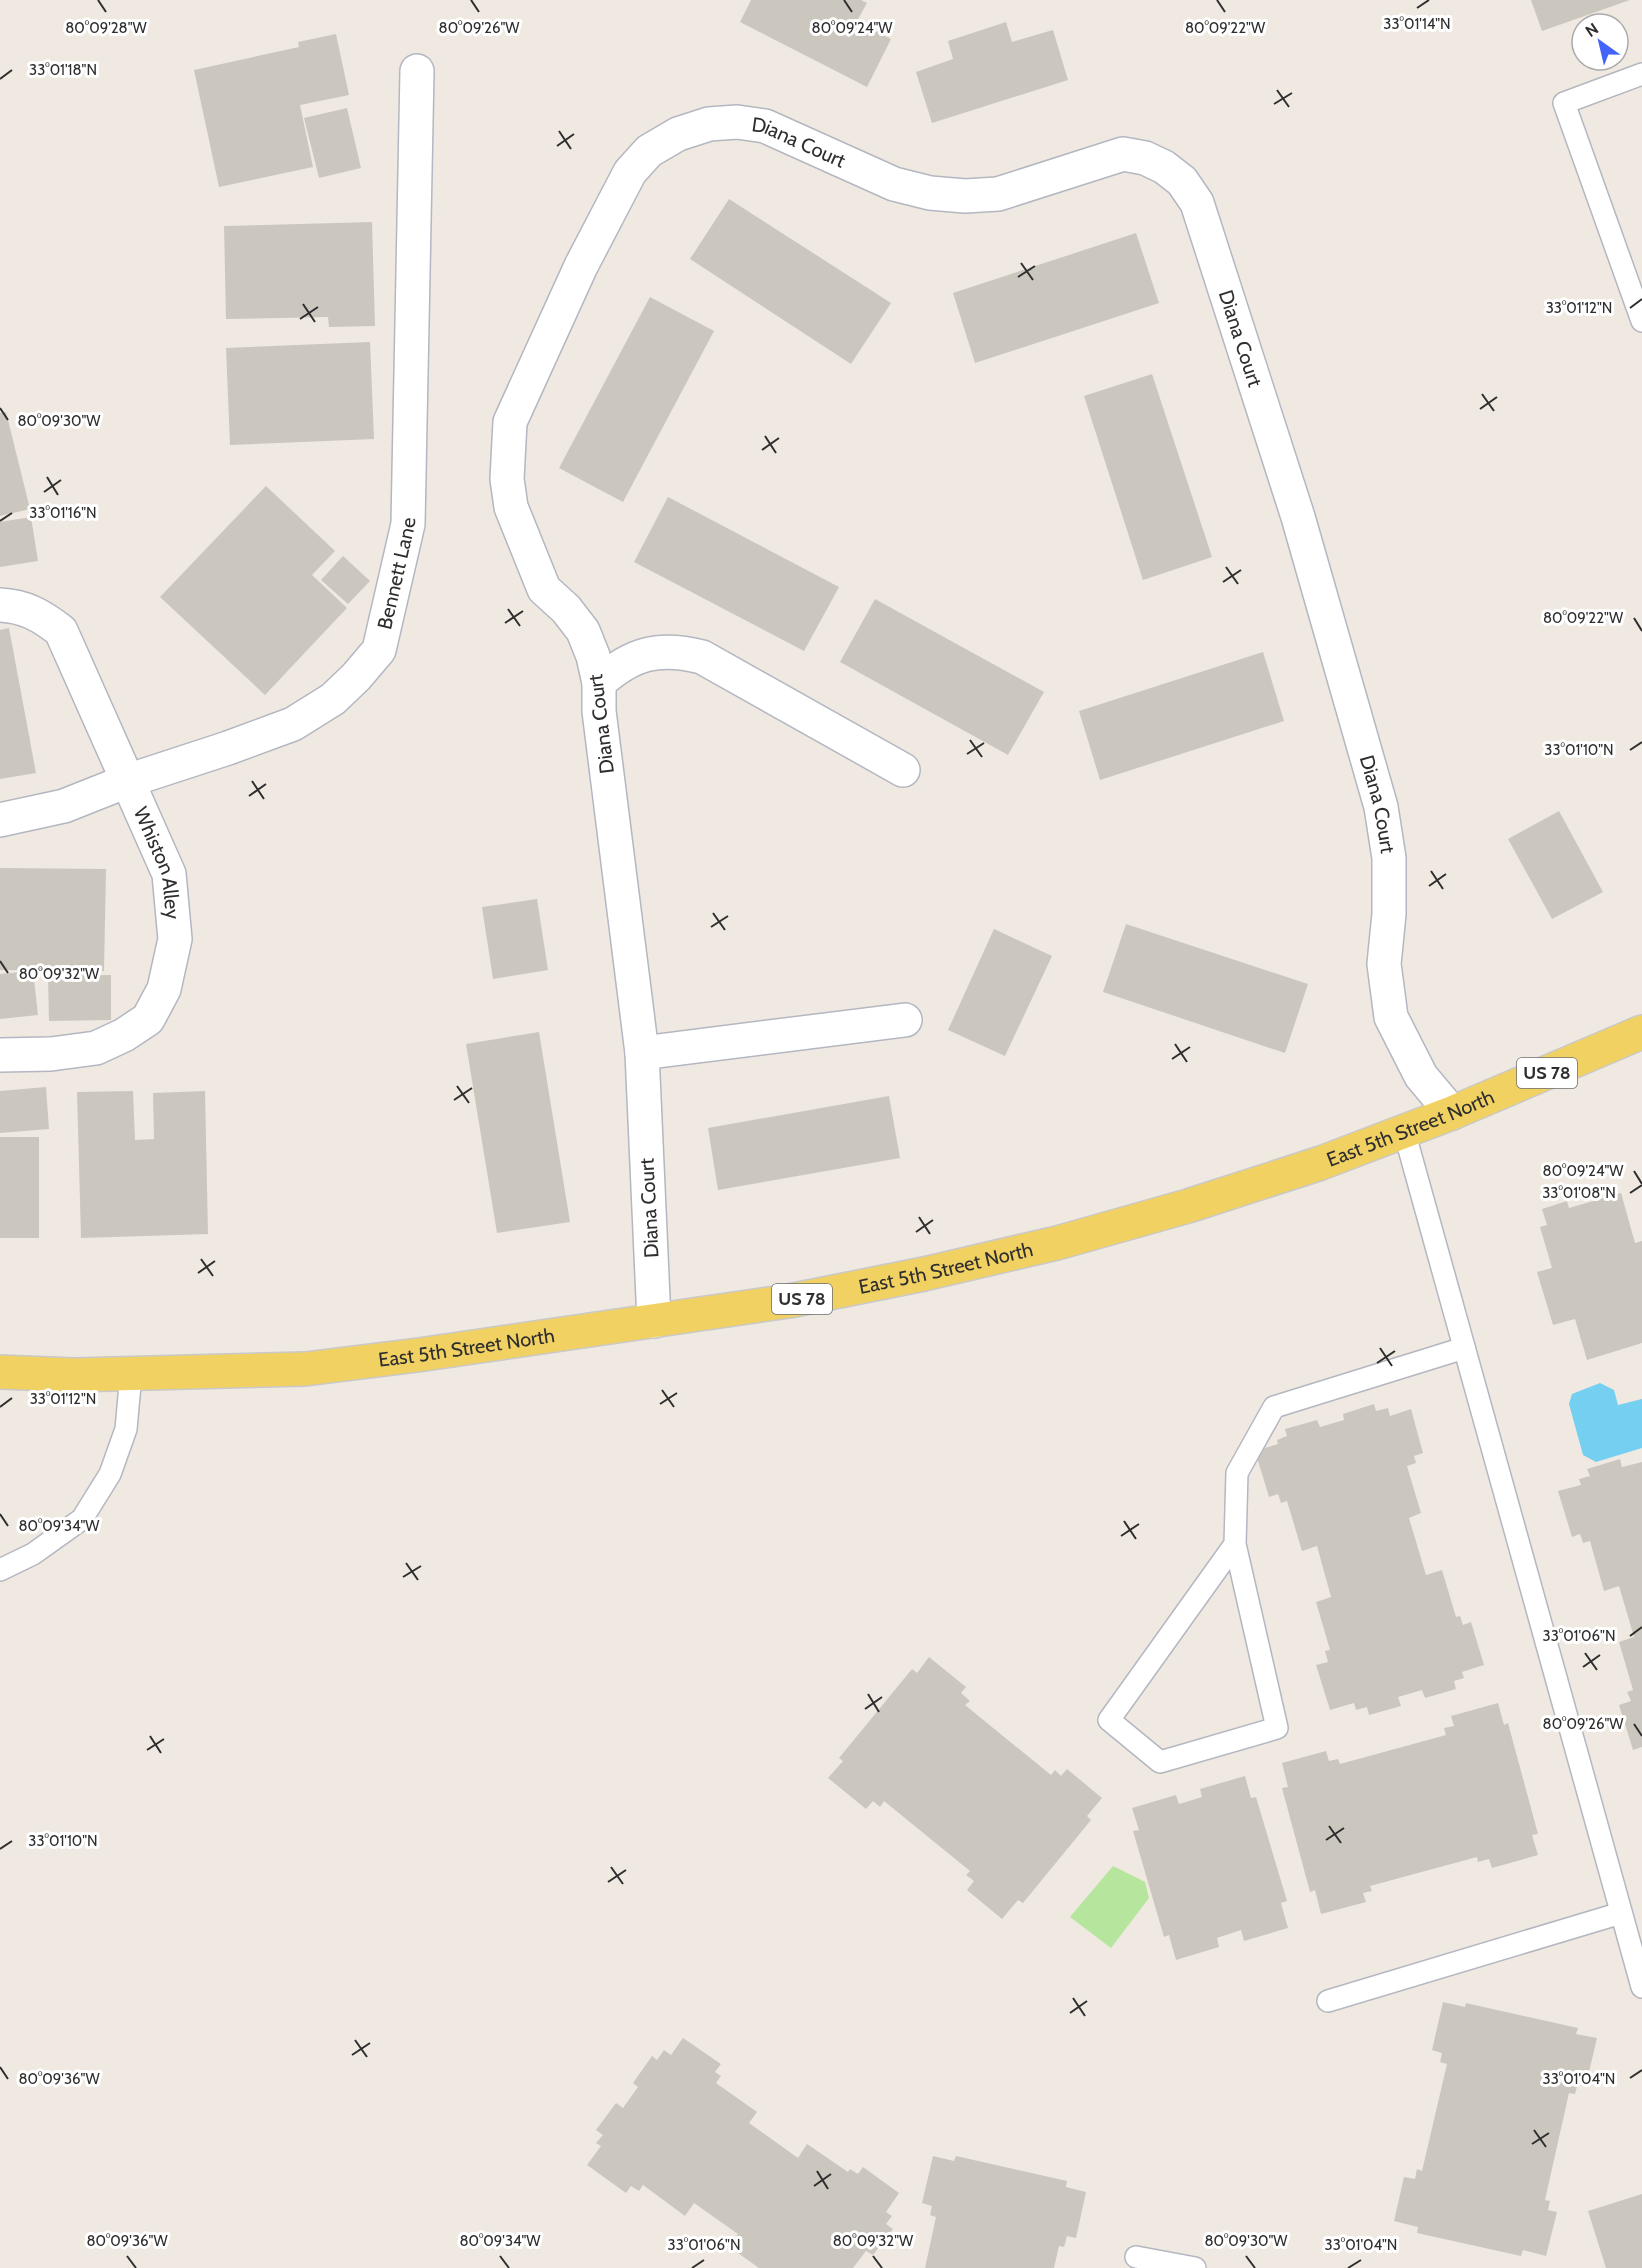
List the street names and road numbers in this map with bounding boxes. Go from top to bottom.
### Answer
street label: Diana Court [750,112,849,173]
street label: Diana Court [1214,287,1267,390]
street label: Bennett Lane [372,517,420,632]
street label: Diana Court [583,673,619,775]
street label: Diana Court [1355,752,1400,855]
street label: Whiston Alley [129,803,185,920]
road number: US 78 [1517,1058,1577,1088]
street label: East 5th Street North [1323,1084,1498,1172]
street label: Diana Court [634,1157,664,1259]
street label: East 5th Street North [856,1237,1035,1299]
road number: US 78 [772,1284,832,1314]
street label: East 5th Street North [377,1323,556,1372]

